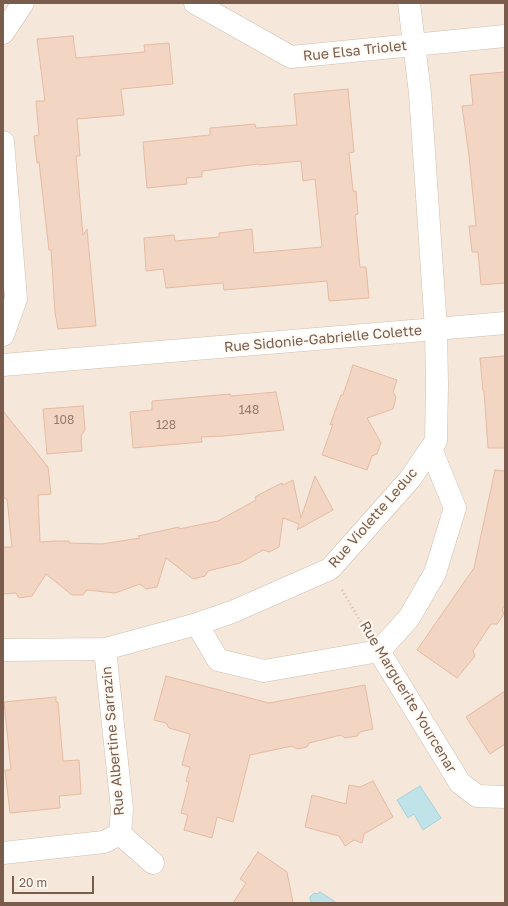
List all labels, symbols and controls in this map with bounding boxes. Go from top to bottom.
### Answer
street label: Rue Elsa Triolet [302,37,408,65]
street label: Rue Sidonie-Gabrielle Colette [223,322,423,356]
house number: 148 [239,403,259,417]
house number: 108 [54,413,74,427]
house number: 128 [156,418,176,432]
street label: Rue Violette Leduc [325,465,421,571]
street label: Rue Marguerite Yourcenar [356,618,460,776]
street label: Rue Albertine Sarrazin [98,666,128,816]
scale bar [14,868,96,894]
text: 20 m [19,875,47,890]

